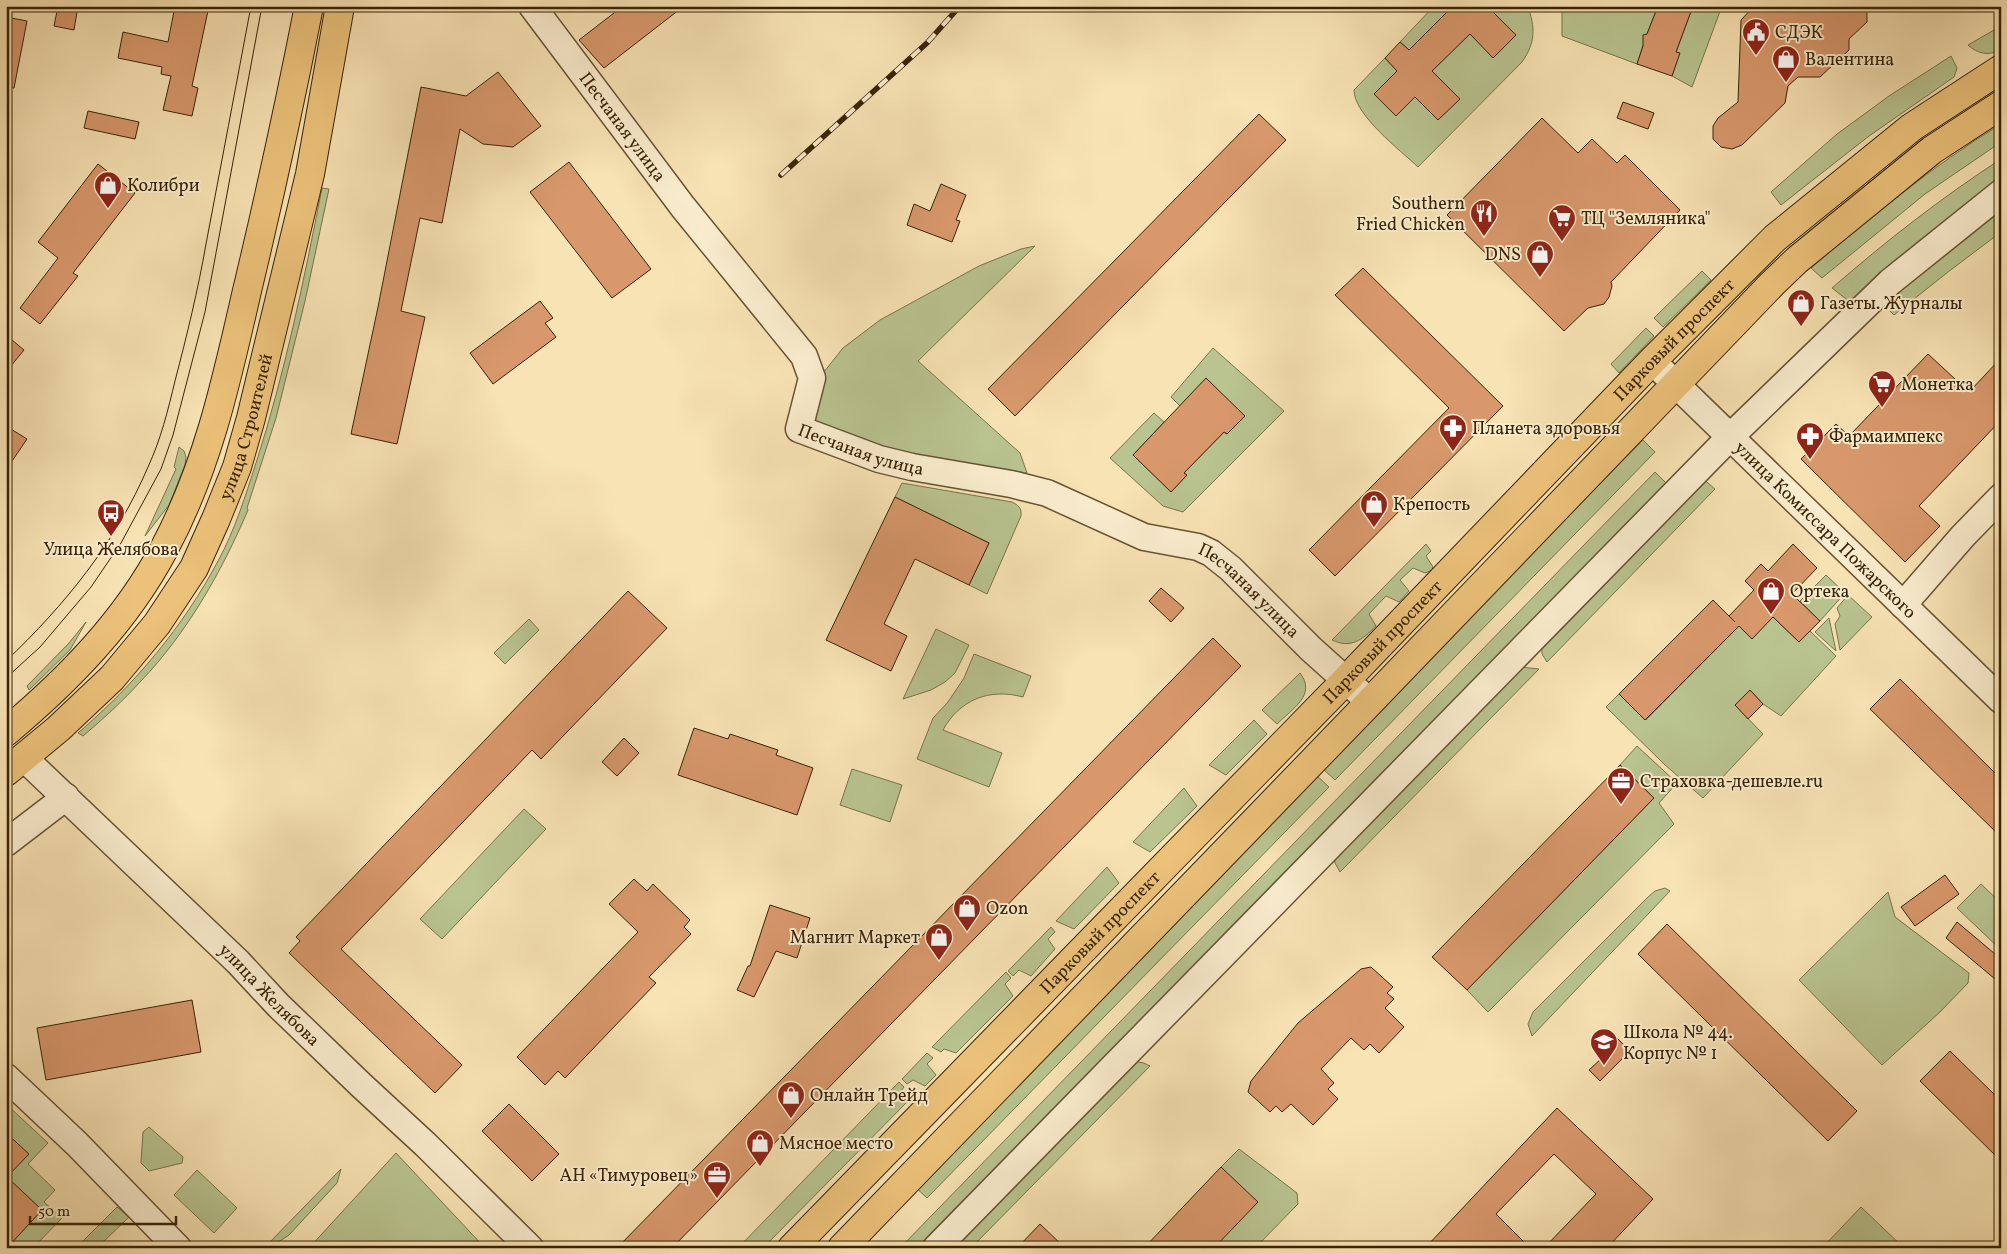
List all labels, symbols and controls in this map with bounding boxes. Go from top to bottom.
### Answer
public building icon: СДЭК [1741,17,1771,56]
place label: СДЭК [1775,21,1823,46]
shop icon: Валентина [1771,44,1801,83]
place label: Валентина [1805,48,1894,73]
street label: Песчаная улица [572,68,671,188]
shop icon: Колибри [93,170,123,209]
place label: Колибри [127,174,200,199]
place label: Southern Fried Chicken [1356,192,1465,238]
restaurant icon: Southern Fried Chicken [1469,198,1499,237]
supermarket icon: ТЦ "Земляника" [1547,203,1577,242]
place label: ТЦ "Земляника" [1581,207,1711,232]
shop icon: DNS [1525,239,1555,278]
place label: DNS [1485,243,1521,268]
street label: Парковый проспект [1609,274,1741,408]
shop icon: Газеты. Журналы [1786,288,1816,327]
place label: Газеты. Журналы [1820,292,1963,317]
street label: улица Строителей [214,351,280,504]
supermarket icon: Монетка [1867,369,1897,408]
place label: Монетка [1901,373,1974,398]
pharmacy icon: Планета здоровья [1438,413,1468,452]
place label: Планета здоровья [1472,417,1620,442]
street label: Песчаная улица [794,419,926,483]
pharmacy icon: Фармаимпекс [1795,421,1825,460]
place label: Фармаимпекс [1829,425,1943,450]
street label: улица Комиссара Пожарского [1728,436,1921,625]
shop icon: Крепость [1359,489,1389,528]
place label: Крепость [1393,493,1470,518]
bus stop icon: Улица Желябова [96,498,126,537]
place label: Улица Желябова [43,538,179,563]
street label: Песчаная улица [1194,538,1305,645]
street label: Парковый проспект [1318,575,1449,711]
shop icon: Ортека [1756,576,1786,615]
place label: Ортека [1790,580,1850,605]
office icon: Страховка-дешевле.ru [1606,766,1636,805]
place label: Страховка-дешевле.ru [1640,770,1823,795]
street label: Парковый проспект [1035,866,1167,1001]
shop icon: Ozon [952,893,982,932]
place label: Ozon [986,897,1029,922]
shop icon: Магнит Маркет [924,922,954,961]
place label: Магнит Маркет [790,926,920,951]
street label: улица Желябова [212,939,325,1053]
place label: Школа № 44. Корпус № 1 [1623,1021,1733,1067]
school or university icon: Школа № 44. Корпус № 1 [1589,1027,1619,1066]
shop icon: Онлайн Трейд [776,1080,806,1119]
place label: Онлайн Трейд [810,1084,928,1109]
shop icon: Мясное место [745,1128,775,1167]
place label: Мясное место [779,1132,893,1157]
office icon: АН «Тимуровец» [702,1160,732,1199]
place label: АН «Тимуровец» [560,1164,698,1189]
scale bar [30,1194,176,1226]
text: 50 m [38,1202,70,1223]

